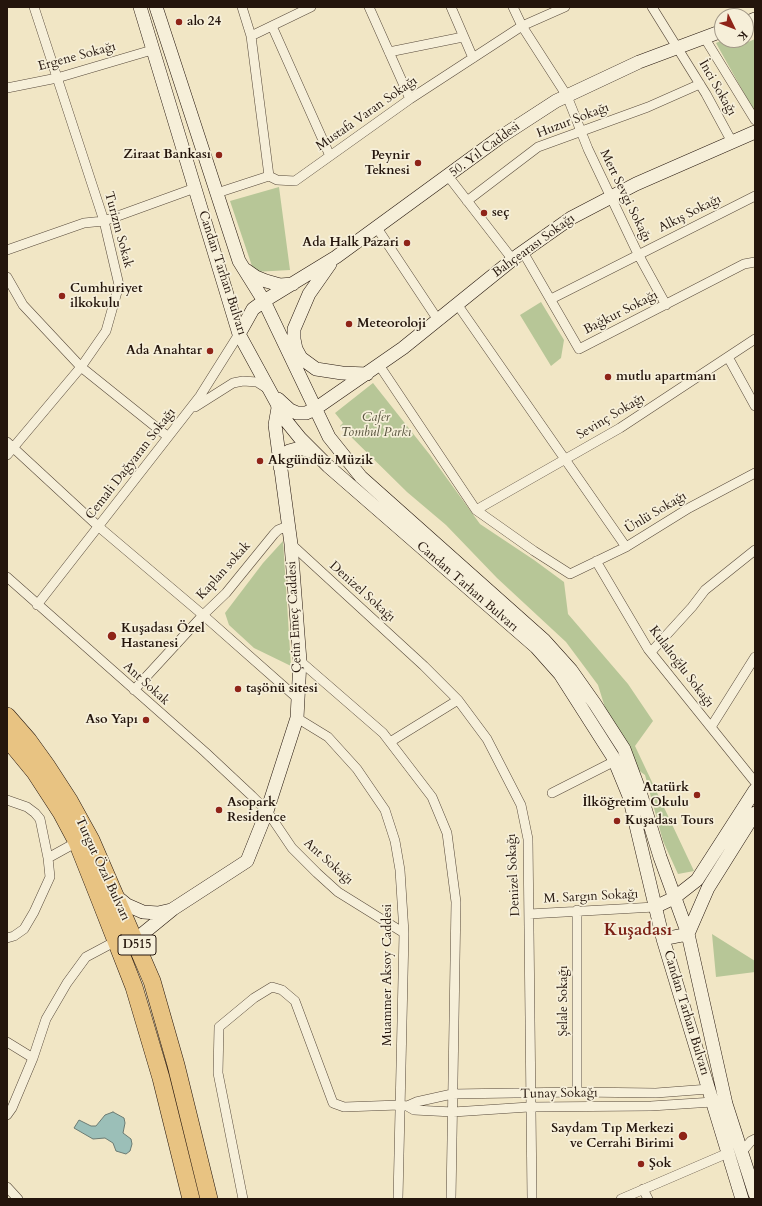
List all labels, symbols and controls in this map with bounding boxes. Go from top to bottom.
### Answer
north arrow [714,8,754,48]
place label: alo 24 [187,14,221,30]
marker: alo 24 [174,17,184,27]
text: K [734,27,751,44]
street label: Ergene Sokağı [36,39,118,75]
street label: İnci Sokağı [695,57,739,119]
street label: Mustafa Varan Sokağı [313,73,421,155]
street label: Huzur Sokağı [535,100,611,142]
street label: 50. Yıl Caddesi [447,119,523,181]
place label: Ziraat Bankası [123,147,211,163]
street label: Mert Sevgi Sokağı [596,147,654,245]
place label: Peynir Teknesi [365,148,410,179]
marker: Ziraat Bankası [214,150,224,160]
marker: Peynir Teknesi [413,158,423,168]
street label: Turizm Sokak [100,190,136,270]
street label: Alkış Sokağı [656,192,724,236]
place label: seç [492,205,510,221]
marker: seç [479,208,489,218]
street label: Candan Tarhan Bulvarı [195,209,249,337]
street label: Bahçearası Sokağı [490,211,578,281]
place label: Ada Halk Pazari [302,235,399,251]
marker: Ada Halk Pazari [402,238,412,248]
place label: Cumhuriyet ilkokulu [70,281,142,312]
street label: Bağkur Sokağı [581,288,661,338]
marker: Cumhuriyet ilkokulu [57,291,67,301]
place label: Meteoroloji [357,316,426,332]
marker: Meteoroloji [344,319,354,329]
place label: Ada Anahtar [126,343,202,359]
marker: Ada Anahtar [205,346,215,356]
place label: mutlu apartmanı [616,369,716,385]
marker: mutlu apartmanı [603,372,613,382]
street label: Sevinç Sokağı [574,391,648,443]
street label: Cemali Dağyaran Sokağı [83,405,179,523]
park label: Cafer Tombul Parkı [341,410,411,441]
place label: Akgündüz Müzik [268,453,373,469]
marker: Akgündüz Müzik [255,456,265,466]
street label: Ünlü Sokağı [622,489,690,537]
street label: Kaplan sokak [194,539,254,603]
street label: Candan Tarhan Bulvarı [413,539,521,635]
street label: Denizel Sokağı [326,558,398,626]
street label: Çetin Emeç Caddesi [284,561,306,673]
place label: Kuşadası Özel Hastanesi [121,621,205,652]
street label: Kulalıoğlu Sokağı [645,623,717,711]
marker: Kuşadası Özel Hastanesi [106,630,118,642]
street label: Ant Sokak [119,659,173,709]
place label: taşönü sitesi [246,681,318,697]
marker: taşönü sitesi [233,684,243,694]
place label: Aso Yapı [85,712,138,728]
marker: Aso Yapı [141,715,151,725]
place label: Atatürk İlköğretim Okulu [582,780,689,811]
marker: Atatürk İlköğretim Okulu [692,790,702,800]
place label: Asopark Residence [227,795,286,826]
marker: Asopark Residence [214,805,224,815]
place label: Kuşadası Tours [625,813,714,829]
street label: Turgut Özal Bulvarı [71,815,133,923]
marker: Kuşadası Tours [612,816,622,826]
street label: Denizel Sokağı [504,833,524,917]
street label: Ant Sokağı [300,836,356,888]
street label: M. Sargın Sokağı [543,887,639,907]
street label: Muammer Aksoy Caddesi [380,904,396,1046]
district label: Kuşadası [604,921,672,941]
road number: D515 [118,935,156,955]
street label: Candan Tarhan Bulvarı [660,949,712,1077]
street label: Şelale Sokağı [556,965,572,1037]
street label: Tunay Sokağı [520,1086,598,1102]
place label: Saydam Tıp Merkezi ve Cerrahi Birimi [551,1121,674,1152]
marker: Saydam Tıp Merkezi ve Cerrahi Birimi [677,1130,689,1142]
place label: Şok [649,1156,672,1172]
marker: Şok [636,1159,646,1169]

